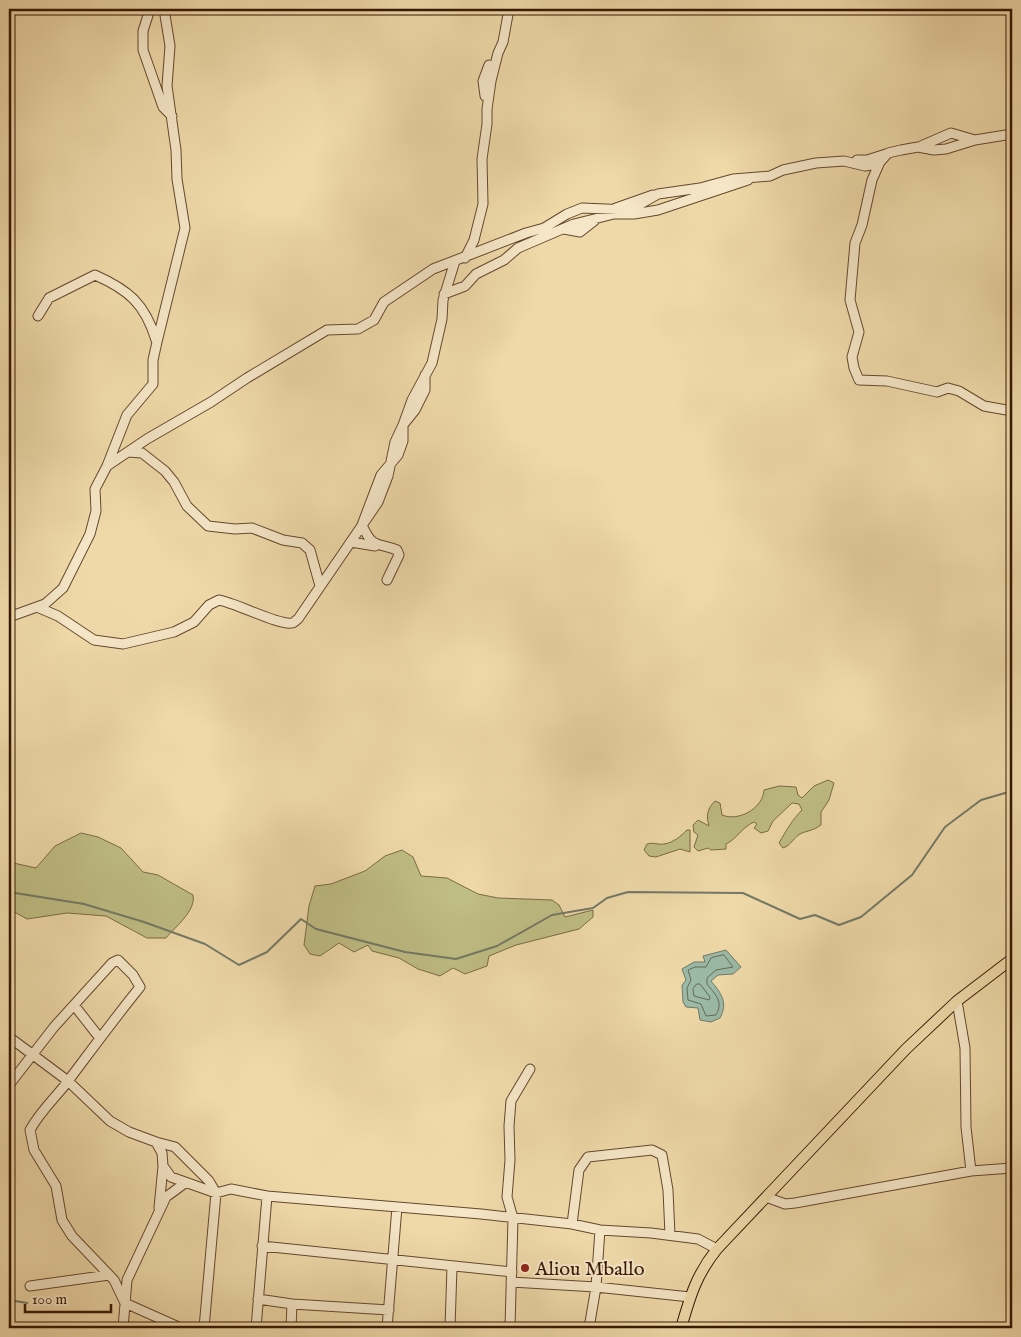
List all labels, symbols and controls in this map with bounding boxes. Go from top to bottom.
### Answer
place label: Aliou Mballo [534,1257,645,1282]
marker: Aliou Mballo [519,1262,531,1274]
scale bar [25,1282,111,1314]
text: 100 m [32,1290,68,1309]

